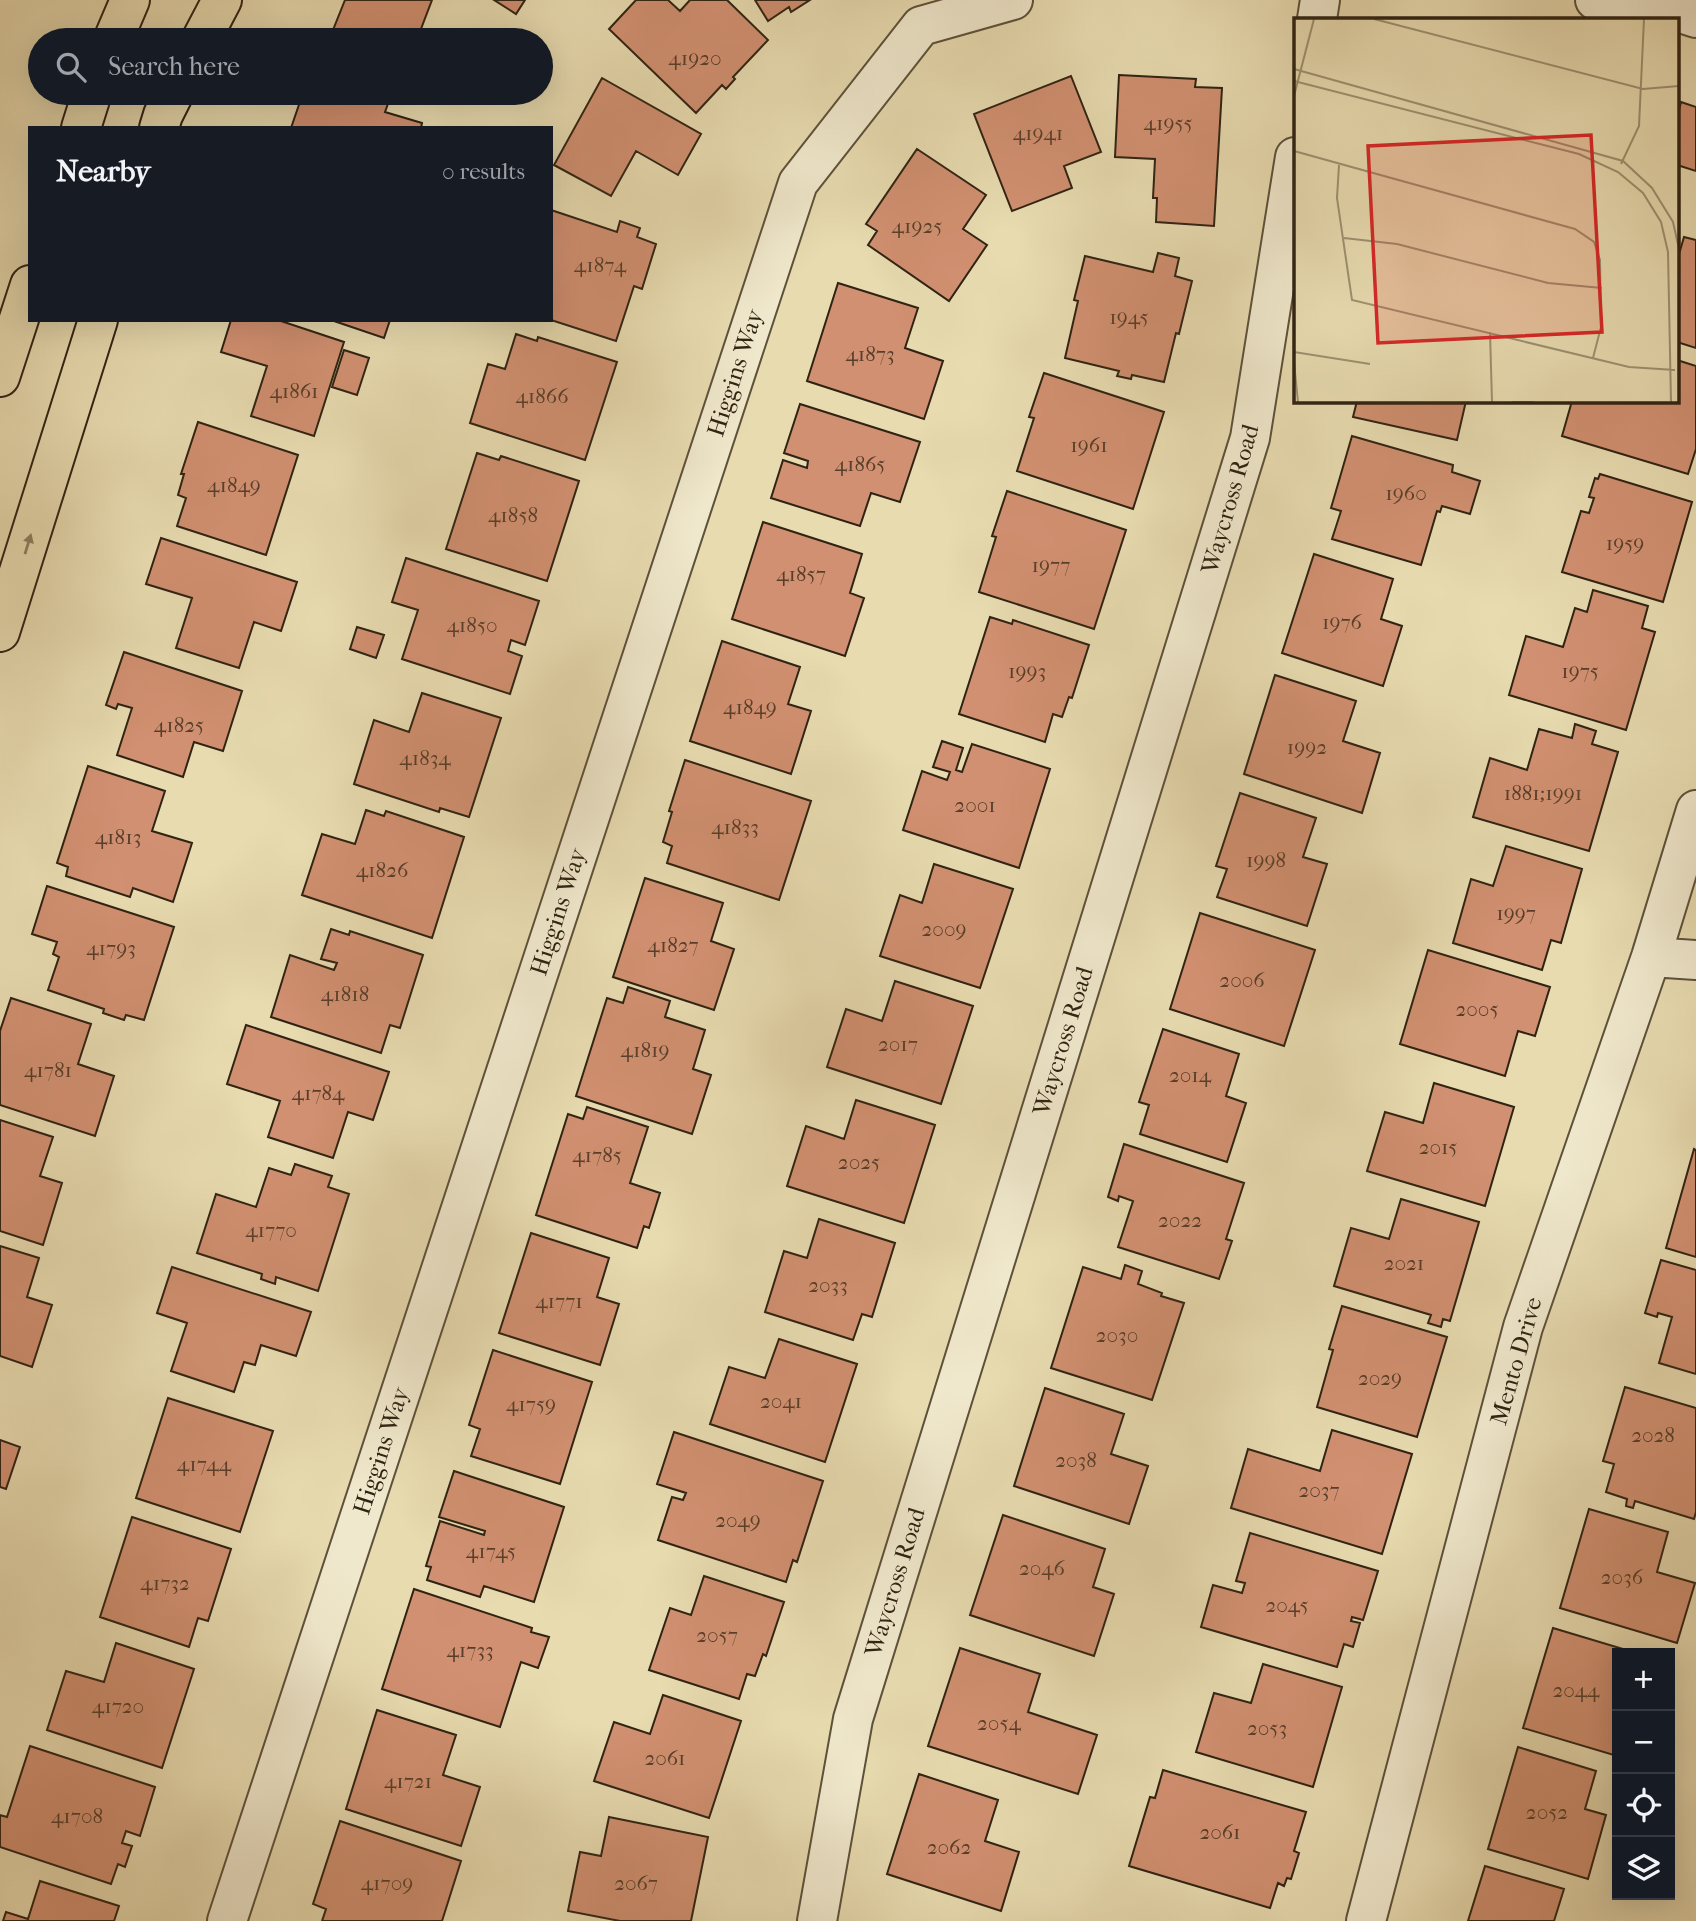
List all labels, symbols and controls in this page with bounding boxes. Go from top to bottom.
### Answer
inset map [1294,18,1678,402]
search box [28,28,553,105]
house number: 41920 [668,46,722,70]
icon: search [52,48,90,86]
text: Search here [108,51,240,82]
house number: 41955 [1144,111,1192,135]
house number: 41941 [1013,121,1063,145]
text: Nearby [56,154,151,189]
text: 0 results [442,158,525,185]
house number: 41925 [892,214,942,238]
house number: 41874 [574,253,627,277]
street label: Higgins Way [701,305,769,440]
house number: 1945 [1109,305,1149,329]
house number: 41873 [845,342,895,366]
house number: 41861 [269,379,319,403]
house number: 41866 [515,384,569,408]
street label: Waycross Road [1195,420,1265,578]
house number: 1961 [1070,433,1108,457]
house number: 41865 [835,452,885,476]
house number: 41849 [207,473,261,497]
house number: 1960 [1385,481,1427,505]
house number: 41858 [488,503,538,527]
house number: 1959 [1606,531,1644,555]
one-way arrow [23,533,34,554]
house number: 1977 [1032,553,1070,577]
house number: 41857 [776,562,826,586]
house number: 1976 [1322,610,1363,634]
house number: 41850 [446,613,498,637]
house number: 1993 [1008,659,1046,683]
house number: 1975 [1561,659,1599,683]
house number: 41849 [723,695,777,719]
house number: 41825 [154,713,204,737]
house number: 1992 [1287,735,1327,759]
house number: 41834 [399,746,451,770]
house number: 1881;1991 [1504,781,1582,805]
house number: 2001 [954,793,996,817]
house number: 41833 [711,815,759,839]
house number: 41813 [95,825,141,849]
street label: Higgins Way [524,844,592,979]
house number: 1998 [1246,848,1286,872]
house number: 41826 [356,858,409,882]
house number: 1997 [1496,901,1536,925]
house number: 2009 [922,917,966,941]
house number: 41827 [647,933,699,957]
house number: 41793 [86,936,136,960]
street label: Waycross Road [1027,962,1099,1120]
house number: 2006 [1219,968,1265,992]
house number: 41818 [321,982,369,1006]
house number: 2005 [1455,997,1499,1021]
house number: 2017 [878,1032,918,1056]
house number: 41819 [621,1038,669,1062]
house number: 41781 [24,1058,72,1082]
house number: 2014 [1169,1063,1212,1087]
house number: 41784 [292,1081,345,1105]
house number: 2015 [1419,1135,1457,1159]
house number: 41785 [572,1143,622,1167]
house number: 2025 [838,1150,880,1174]
house number: 2022 [1158,1208,1202,1232]
house number: 41770 [245,1218,297,1242]
house number: 2021 [1384,1251,1424,1275]
house number: 2033 [808,1273,848,1297]
house number: 41771 [535,1289,583,1313]
street label: Mento Drive [1484,1294,1548,1428]
house number: 2030 [1096,1323,1138,1347]
house number: 2029 [1358,1366,1402,1390]
street label: Higgins Way [347,1383,415,1518]
house number: 2041 [760,1389,802,1413]
house number: 41759 [506,1392,556,1416]
house number: 2028 [1631,1423,1675,1447]
house number: 2038 [1055,1448,1097,1472]
house number: 41744 [177,1452,232,1476]
house number: 2037 [1298,1478,1340,1502]
street label: Waycross Road [859,1503,931,1661]
house number: 2049 [715,1508,761,1532]
house number: 41745 [466,1539,516,1563]
house number: 2046 [1019,1556,1066,1580]
house number: 2036 [1601,1565,1644,1589]
house number: 41732 [140,1571,190,1595]
house number: 2045 [1265,1593,1309,1617]
house number: 2057 [696,1623,738,1647]
house number: 41733 [446,1638,494,1662]
map controls [1612,1648,1675,1900]
button: + [1612,1648,1675,1711]
house number: 2044 [1552,1678,1600,1702]
house number: 41720 [92,1694,144,1718]
house number: 2054 [977,1711,1022,1735]
button: − [1612,1711,1675,1774]
house number: 2053 [1247,1716,1287,1740]
house number: 2061 [644,1746,686,1770]
house number: 41721 [384,1769,432,1793]
button: locate [1612,1774,1675,1837]
house number: 2052 [1526,1800,1568,1824]
house number: 41708 [51,1804,103,1828]
house number: 2061 [1199,1820,1241,1844]
house number: 2062 [927,1835,971,1859]
button: layers [1612,1837,1675,1900]
house number: 41709 [361,1871,413,1895]
house number: 2067 [614,1871,658,1895]

